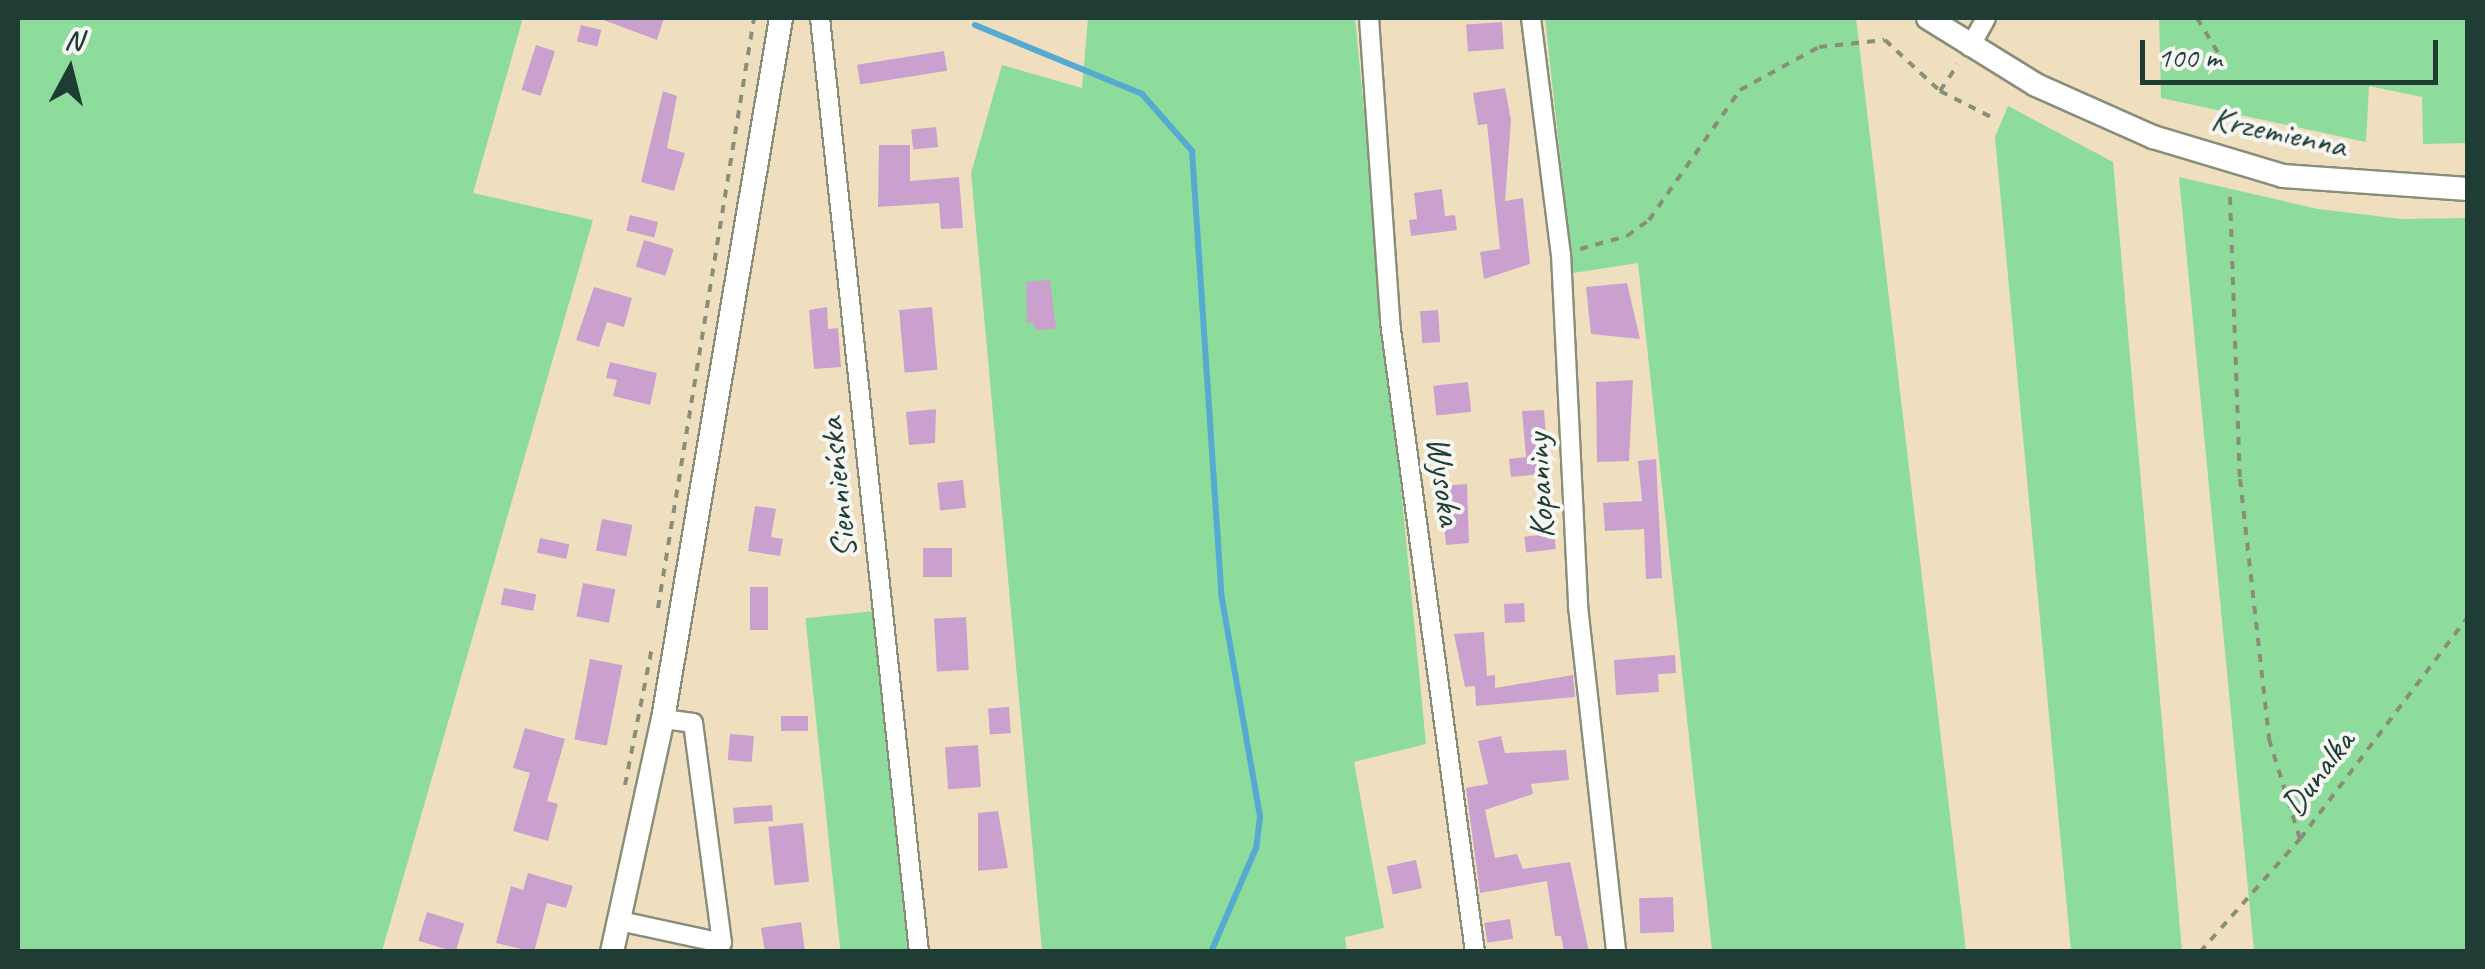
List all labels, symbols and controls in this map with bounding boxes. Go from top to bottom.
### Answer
north arrow [20,20,120,120]
scale bar [2145,20,2442,82]
text: N [63,21,84,58]
text: 100 m [2157,38,2222,76]
street label: Krzemienna [2208,97,2350,167]
street label: Siennieńska [810,416,866,560]
street label: Kopaniny [1516,432,1564,540]
street label: Wysoka [1417,434,1471,528]
street label: Dunalka [2272,722,2364,824]

